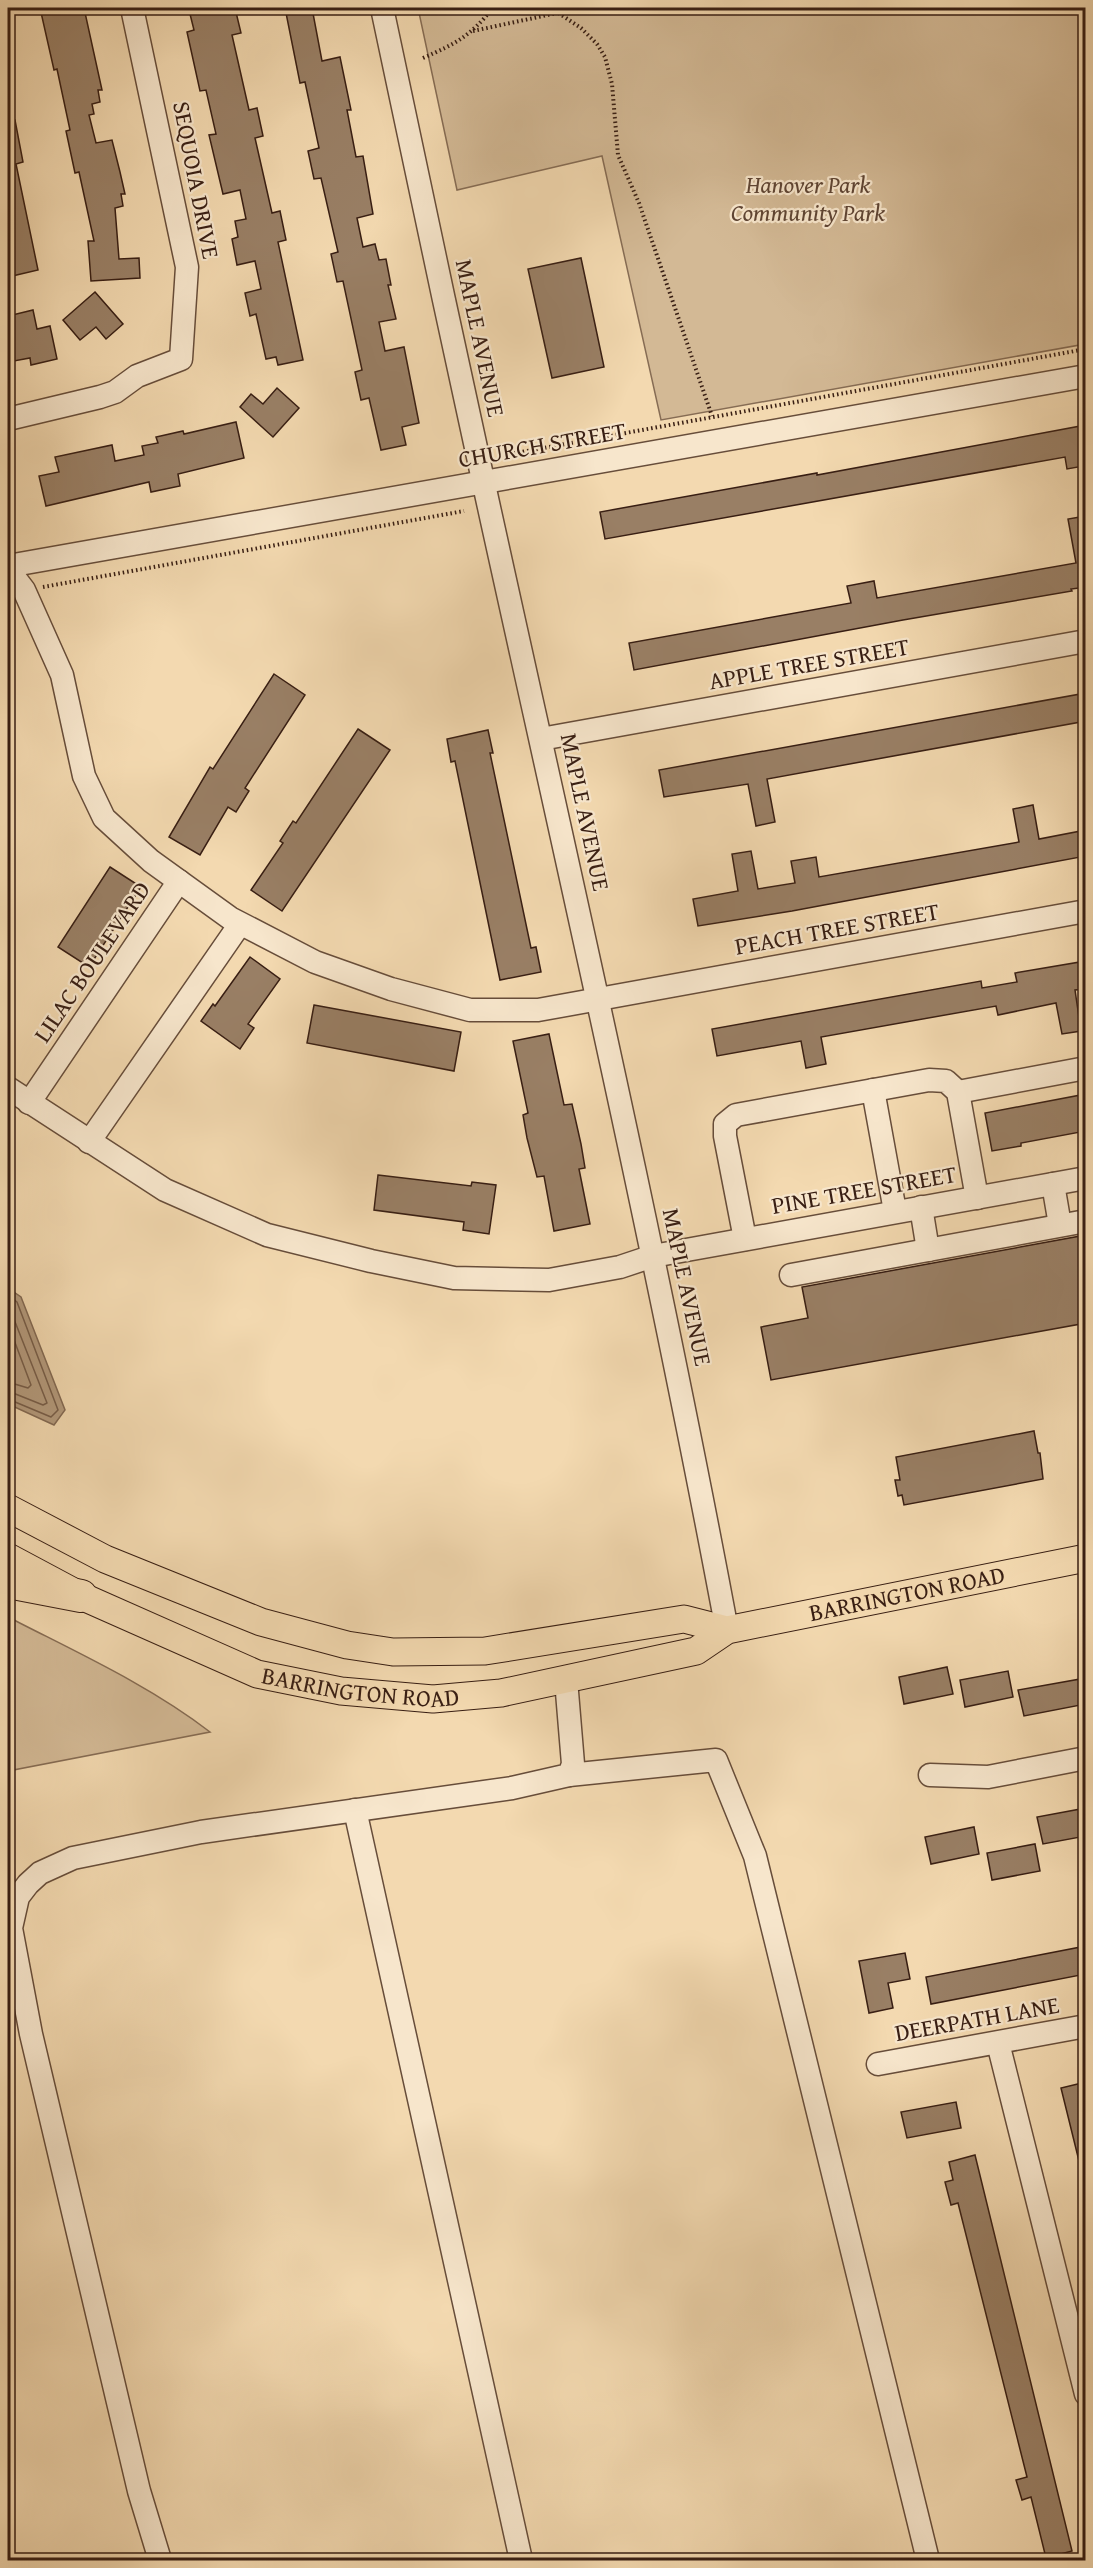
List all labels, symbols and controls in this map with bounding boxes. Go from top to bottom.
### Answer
street label: SEQUOIA DRIVE [164,98,229,262]
park label: Hanover Park Community Park [731,167,885,230]
street label: MAPLE AVENUE [447,256,514,420]
street label: CHURCH STREET [455,413,628,476]
street label: APPLE TREE STREET [706,629,912,698]
street label: MAPLE AVENUE [552,730,619,894]
street label: LILAC BOULEVARD [25,874,159,1049]
street label: PEACH TREE STREET [732,893,942,964]
street label: PINE TREE STREET [769,1156,959,1223]
street label: MAPLE AVENUE [654,1205,721,1369]
street label: BARRINGTON ROAD [806,1557,1008,1630]
street label: BARRINGTON ROAD [259,1657,461,1716]
street label: DEERPATH LANE [892,1987,1062,2050]

